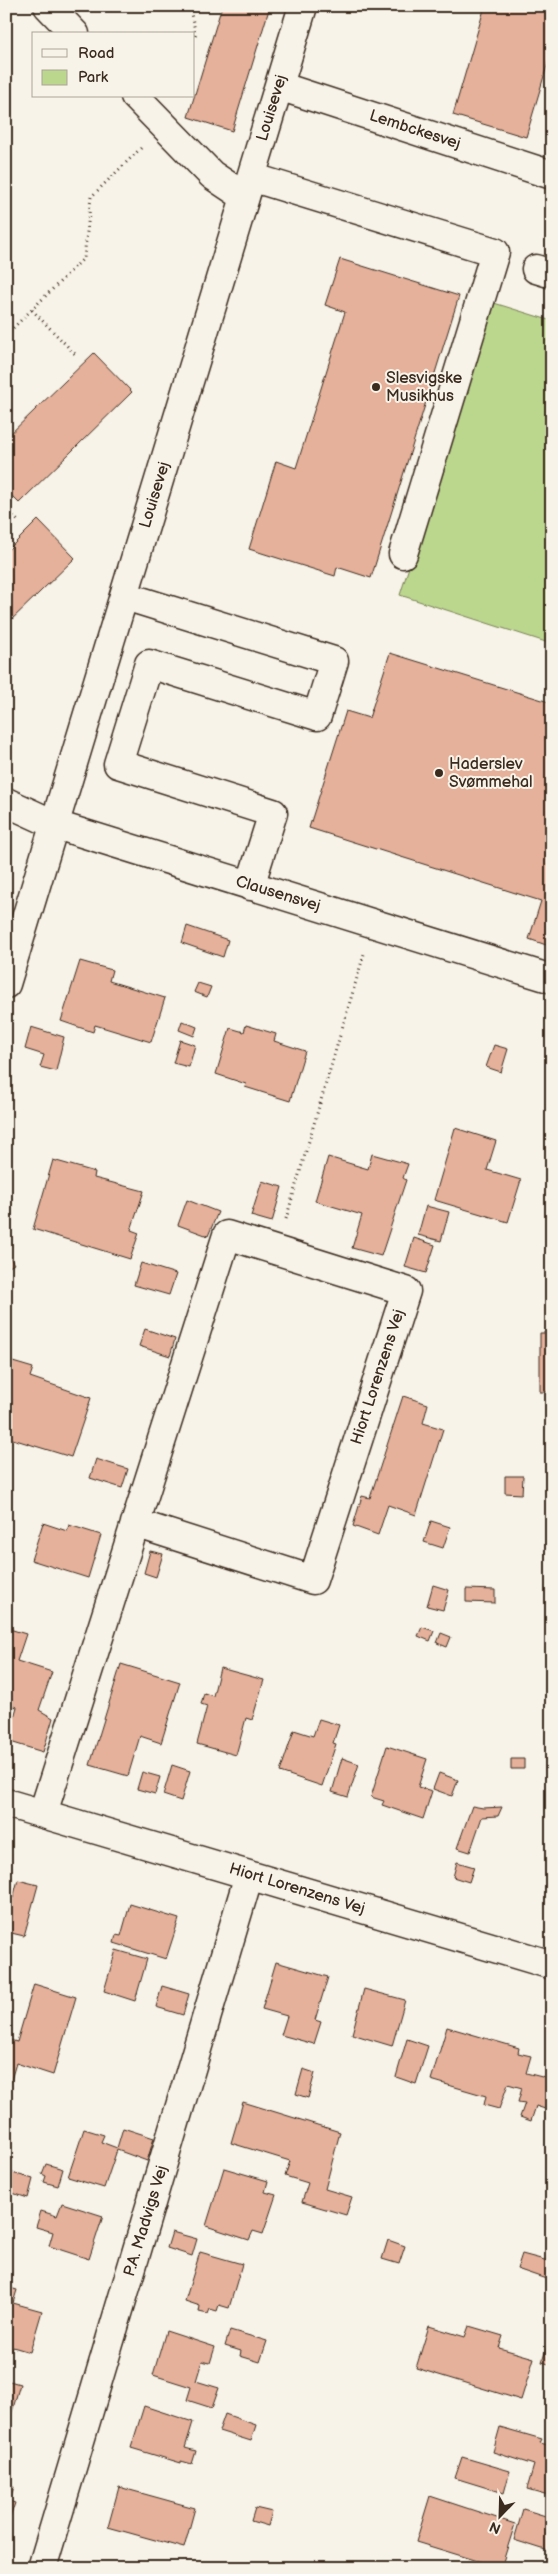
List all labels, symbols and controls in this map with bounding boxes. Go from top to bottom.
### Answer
legend [32,32,195,98]
text: Road [78,44,114,63]
text: Park [78,68,109,87]
street label: Louisevej [253,72,291,144]
street label: Lembckesvej [367,106,463,154]
place label: Slesvigske Musikhus [386,369,463,406]
marker: Slesvigske Musikhus [370,381,382,393]
street label: Louisevej [136,459,174,531]
place label: Haderslev Svømmehal [449,755,533,792]
marker: Haderslev Svømmehal [433,767,445,779]
street label: Clausensvej [233,872,323,916]
street label: Hiort Lorenzens Vej [347,1307,409,1447]
street label: Hiort Lorenzens Vej [227,1859,367,1919]
street label: P.A. Madvigs Vej [120,2163,172,2279]
north arrow [476,2492,526,2542]
text: N [487,2518,503,2537]

